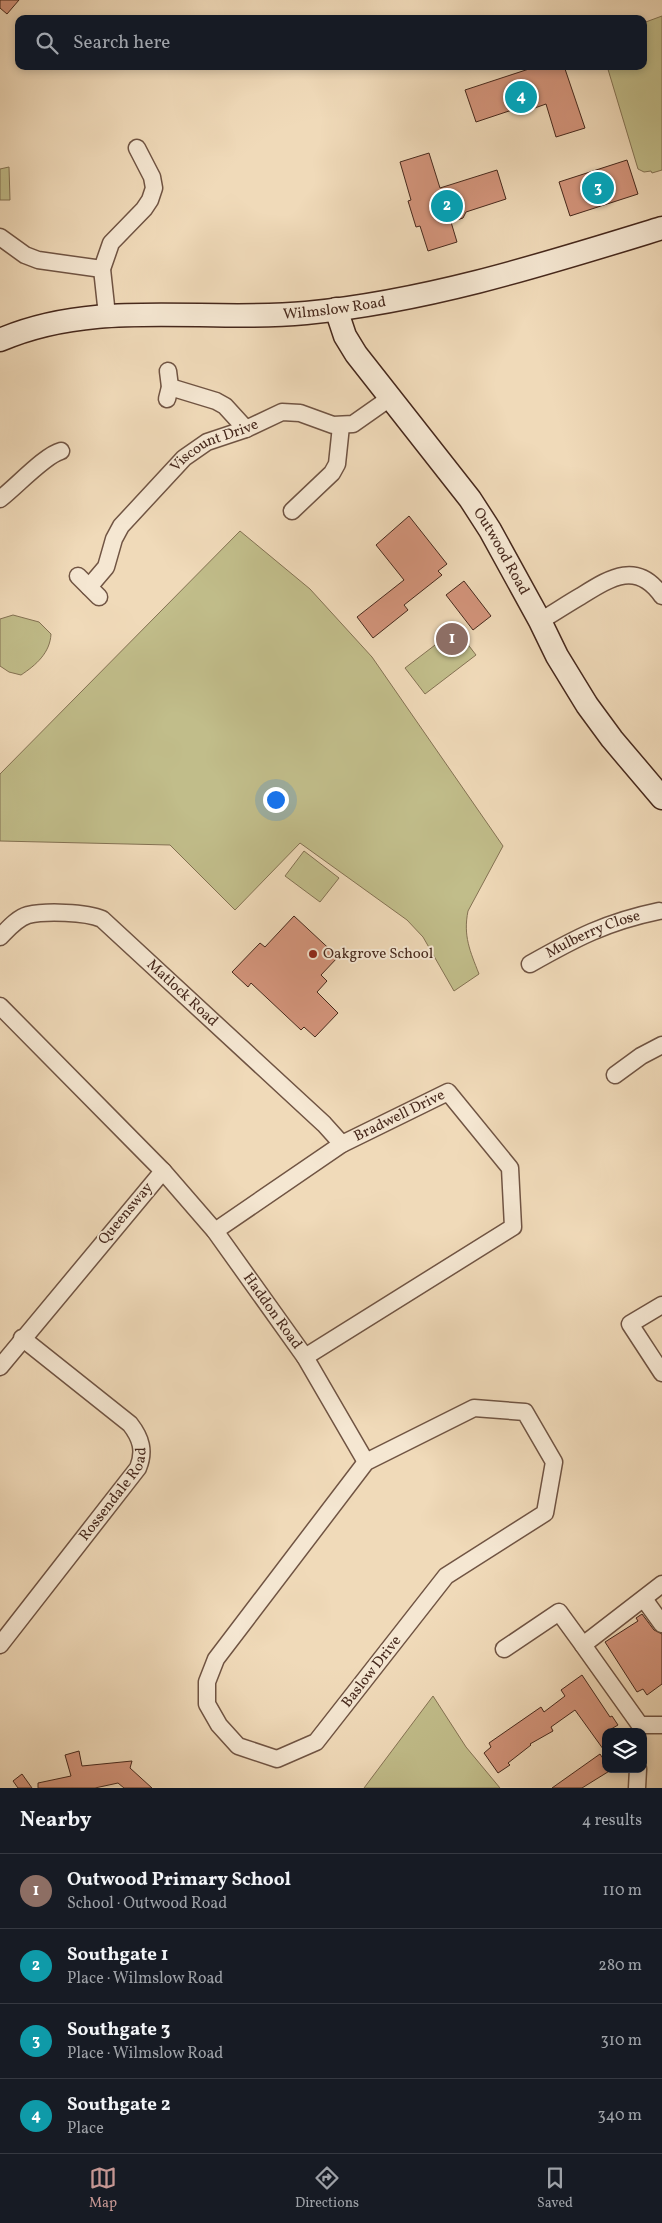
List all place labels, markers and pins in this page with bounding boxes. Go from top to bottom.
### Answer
pin: 4 [505,78,537,116]
pin: 3 [582,169,614,207]
pin: 2 [431,187,463,225]
pin: 1 [436,620,468,658]
place label: Oakgrove School [323,944,433,965]
marker: Oakgrove School [307,948,319,960]

